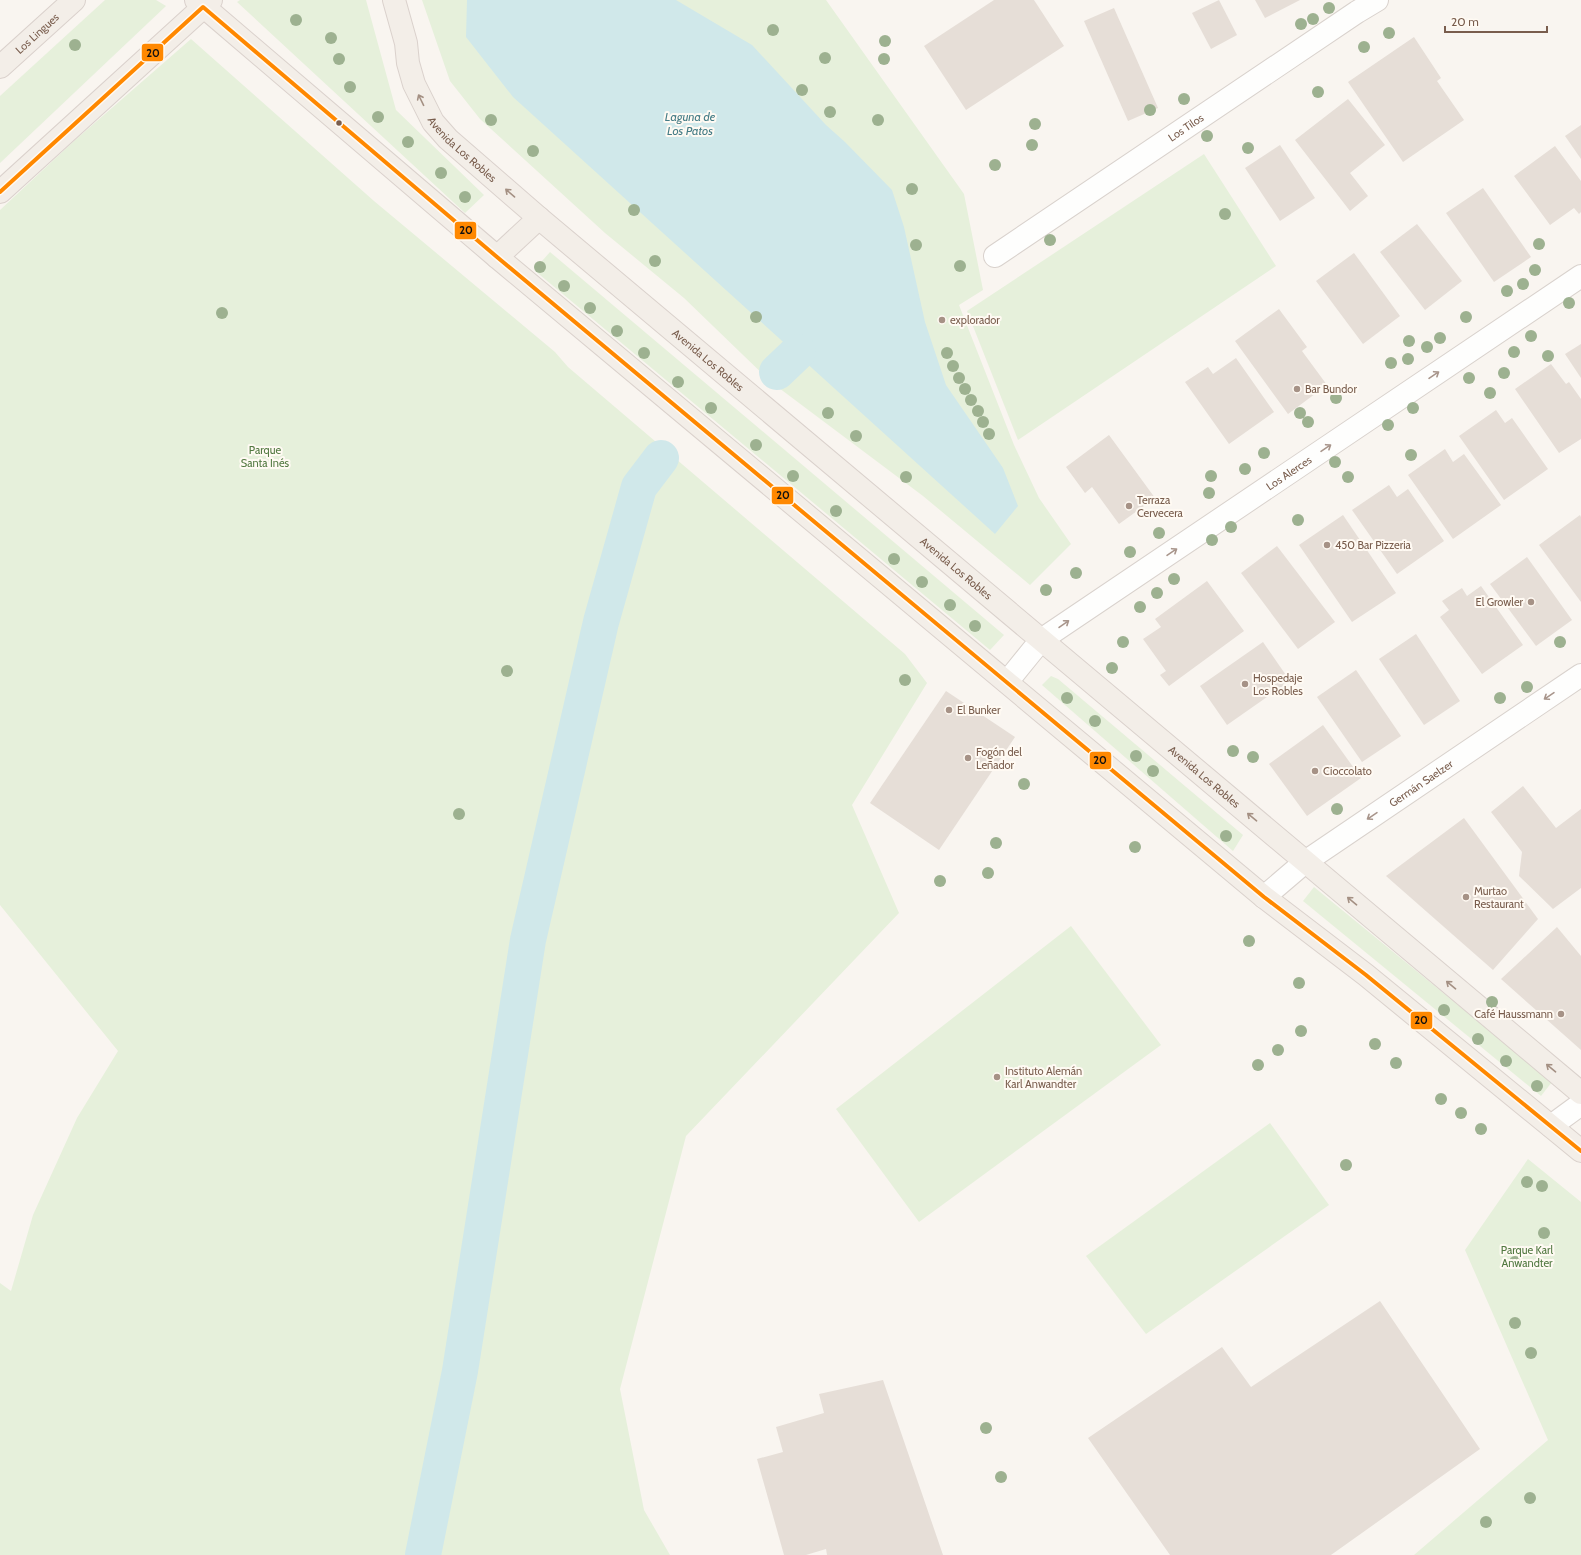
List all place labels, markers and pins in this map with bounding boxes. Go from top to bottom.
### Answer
unlabelled marker [334,118,344,128]
place label: explorador [950,313,1000,327]
marker: explorador [937,315,947,325]
place label: Bar Bundor [1305,382,1357,396]
marker: Bar Bundor [1292,384,1302,394]
place label: Terraza Cervecera [1137,493,1184,520]
marker: Terraza Cervecera [1124,501,1134,511]
place label: 450 Bar Pizzeria [1335,538,1412,552]
marker: 450 Bar Pizzeria [1322,540,1332,550]
place label: El Growler [1476,595,1524,609]
marker: El Growler [1526,597,1536,607]
place label: Hospedaje Los Robles [1253,671,1303,698]
marker: Hospedaje Los Robles [1240,679,1250,689]
place label: El Bunker [957,703,1001,717]
marker: El Bunker [944,705,954,715]
place label: Fogón del Leñador [976,745,1022,772]
marker: Fogón del Leñador [963,753,973,763]
place label: Cioccolato [1323,764,1372,778]
marker: Cioccolato [1310,766,1320,776]
place label: Murtao Restaurant [1474,884,1524,911]
marker: Murtao Restaurant [1461,892,1471,902]
place label: Café Haussmann [1474,1007,1553,1021]
marker: Café Haussmann [1556,1009,1566,1019]
place label: Instituto Alemán Karl Anwandter [1005,1064,1082,1091]
marker: Instituto Alemán Karl Anwandter [992,1072,1002,1082]

